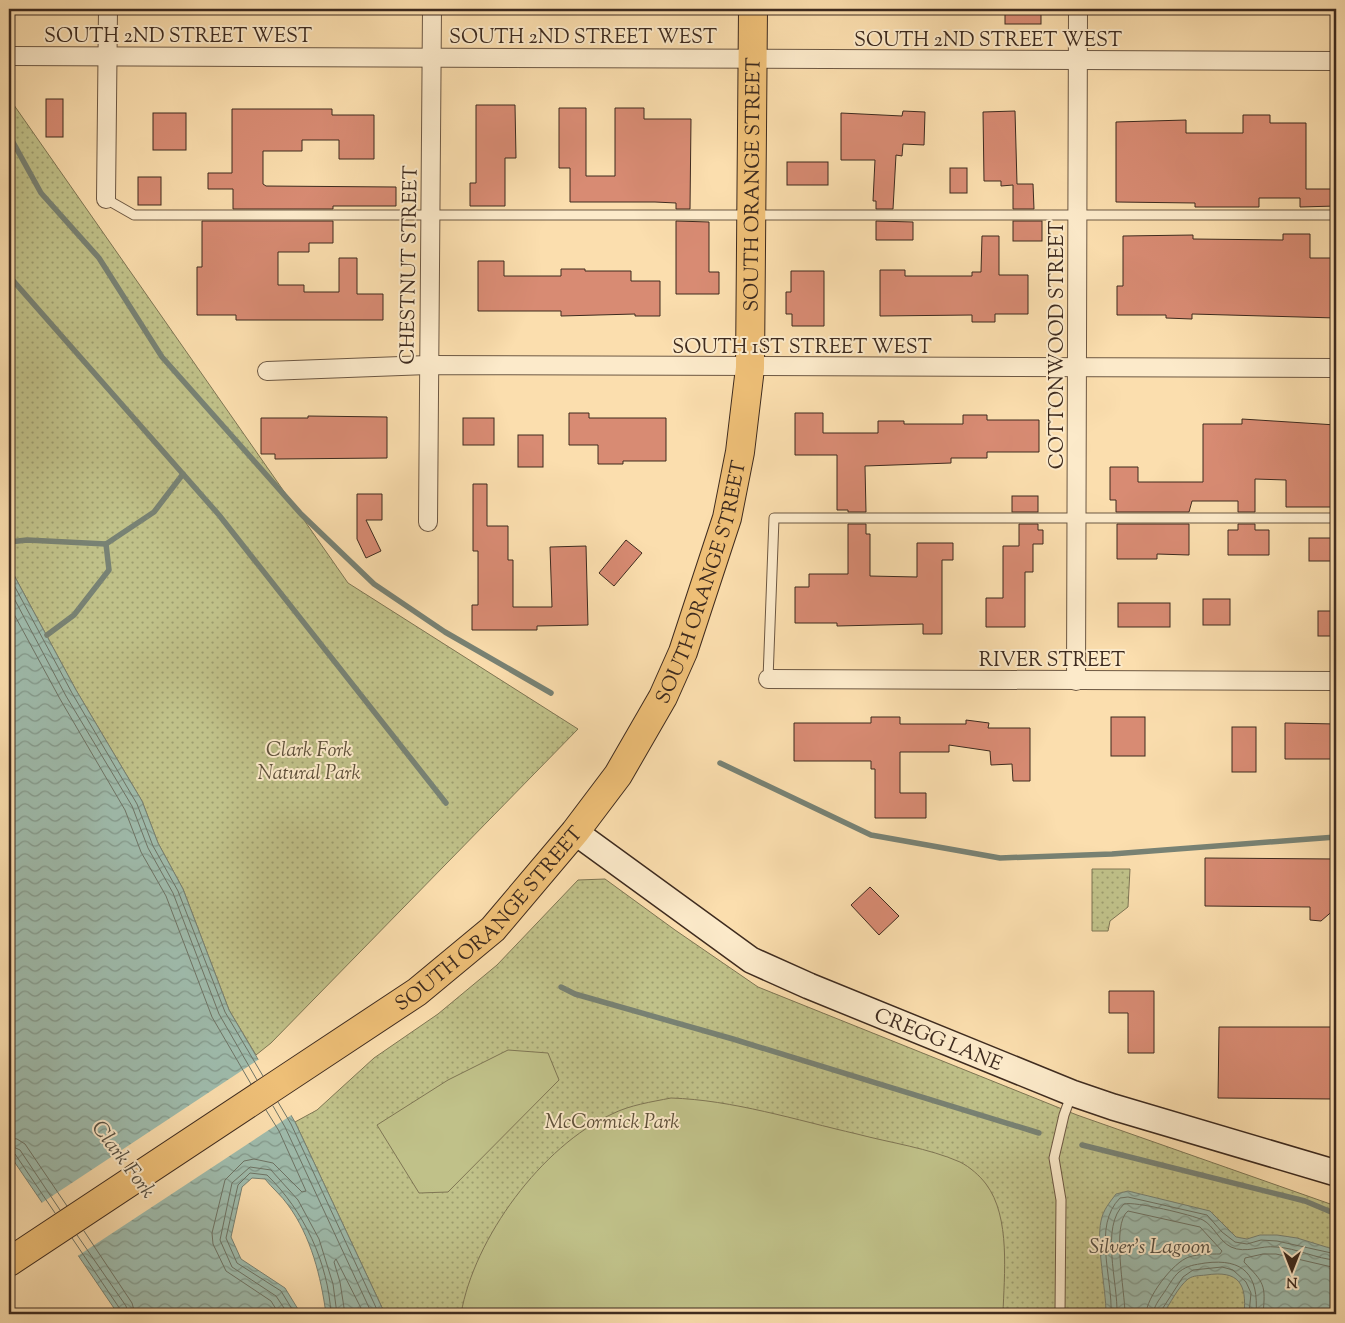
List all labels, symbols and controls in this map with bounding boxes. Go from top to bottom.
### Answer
street label: SOUTH 2ND STREET WEST [44,23,312,52]
street label: SOUTH 2ND STREET WEST [449,24,717,53]
street label: SOUTH 2ND STREET WEST [854,27,1122,56]
street label: SOUTH ORANGE STREET [738,57,770,312]
street label: CHESTNUT STREET [394,165,427,365]
street label: COTTONWOOD STREET [1044,221,1073,469]
street label: SOUTH 1ST STREET WEST [672,334,932,363]
street label: SOUTH ORANGE STREET [650,458,755,709]
street label: RIVER STREET [979,647,1125,676]
park label: Clark Fork Natural Park [257,737,361,789]
street label: SOUTH ORANGE STREET [390,821,591,1020]
street label: CREGG LANE [869,1002,1006,1080]
park label: McCormick Park [545,1109,679,1138]
water label: Clark Fork [83,1115,162,1206]
water label: Silver's Lagoon [1089,1233,1211,1263]
north arrow [1268,1246,1318,1296]
text: N [1286,1271,1298,1291]

